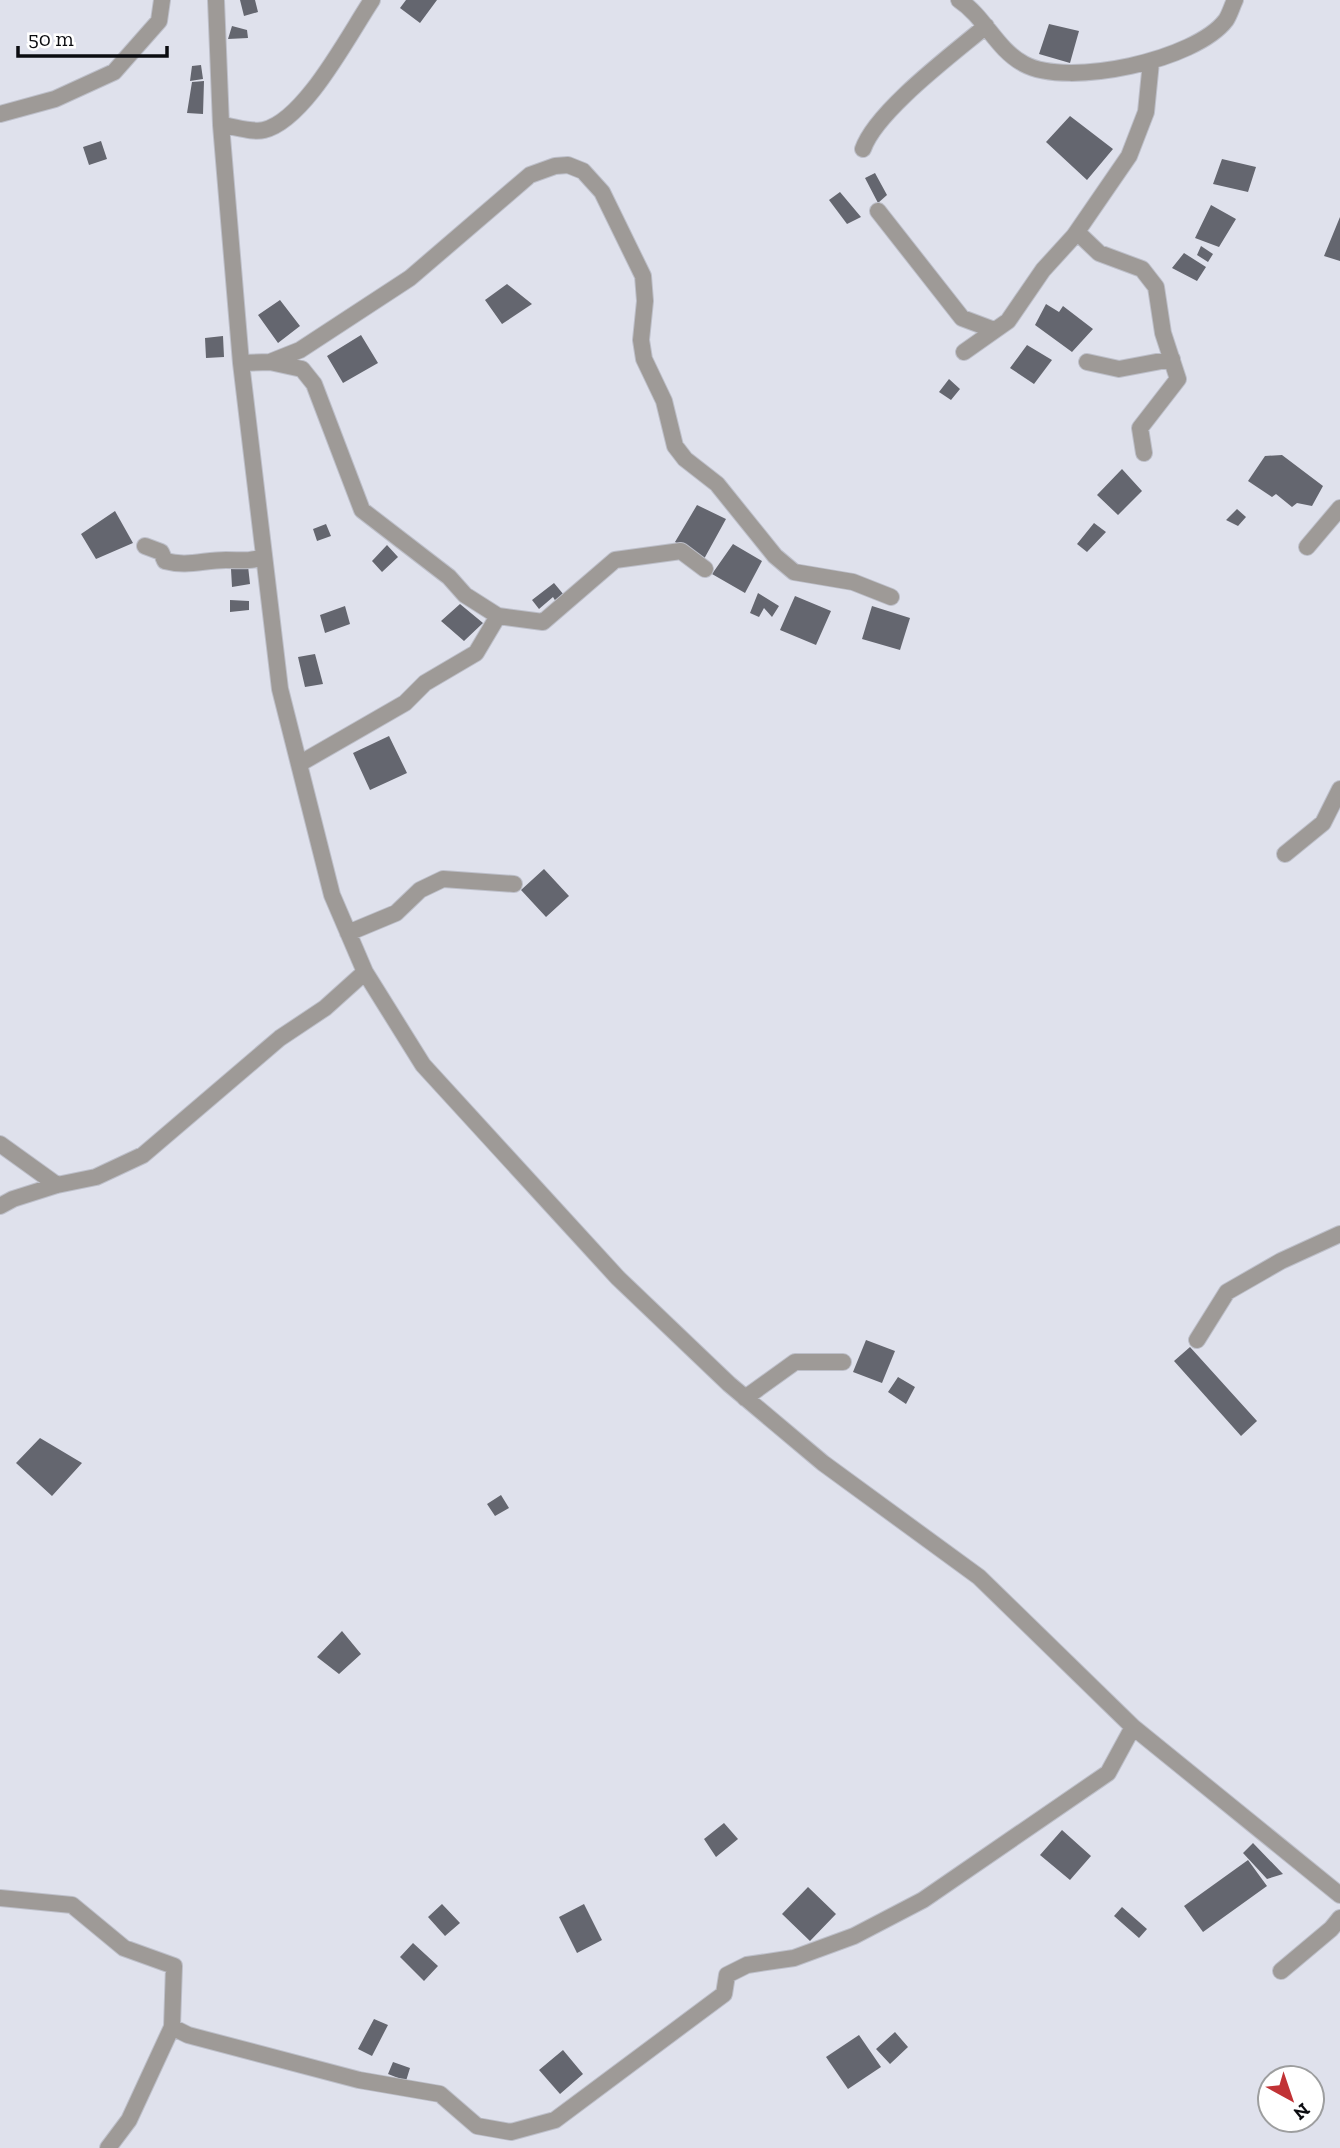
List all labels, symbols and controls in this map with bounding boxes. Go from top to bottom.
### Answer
scale bar [18,14,166,58]
text: 50 m [28,26,74,51]
north arrow [1256,2064,1326,2134]
text: N [1289,2098,1315,2125]

